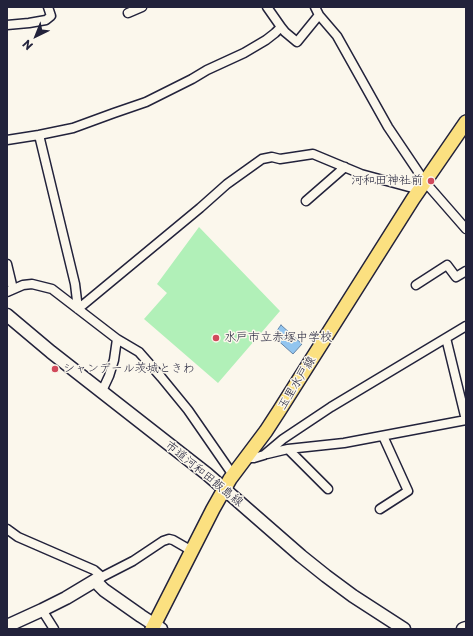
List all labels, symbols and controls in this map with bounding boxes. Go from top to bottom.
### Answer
north arrow [16,16,56,56]
text: N [18,36,36,54]
place label: 河和田神社前 [351,174,423,188]
marker: 河和田神社前 [426,176,436,186]
place label: 水戸市立赤塚中学校 [224,331,332,345]
marker: 水戸市立赤塚中学校 [211,333,221,343]
street label: 玉里水戸線 [275,354,319,412]
place label: シャンデール茨城ときわ [63,362,195,376]
marker: シャンデール茨城ときわ [50,364,60,374]
street label: 市道河和田飯島線 [162,438,246,510]

